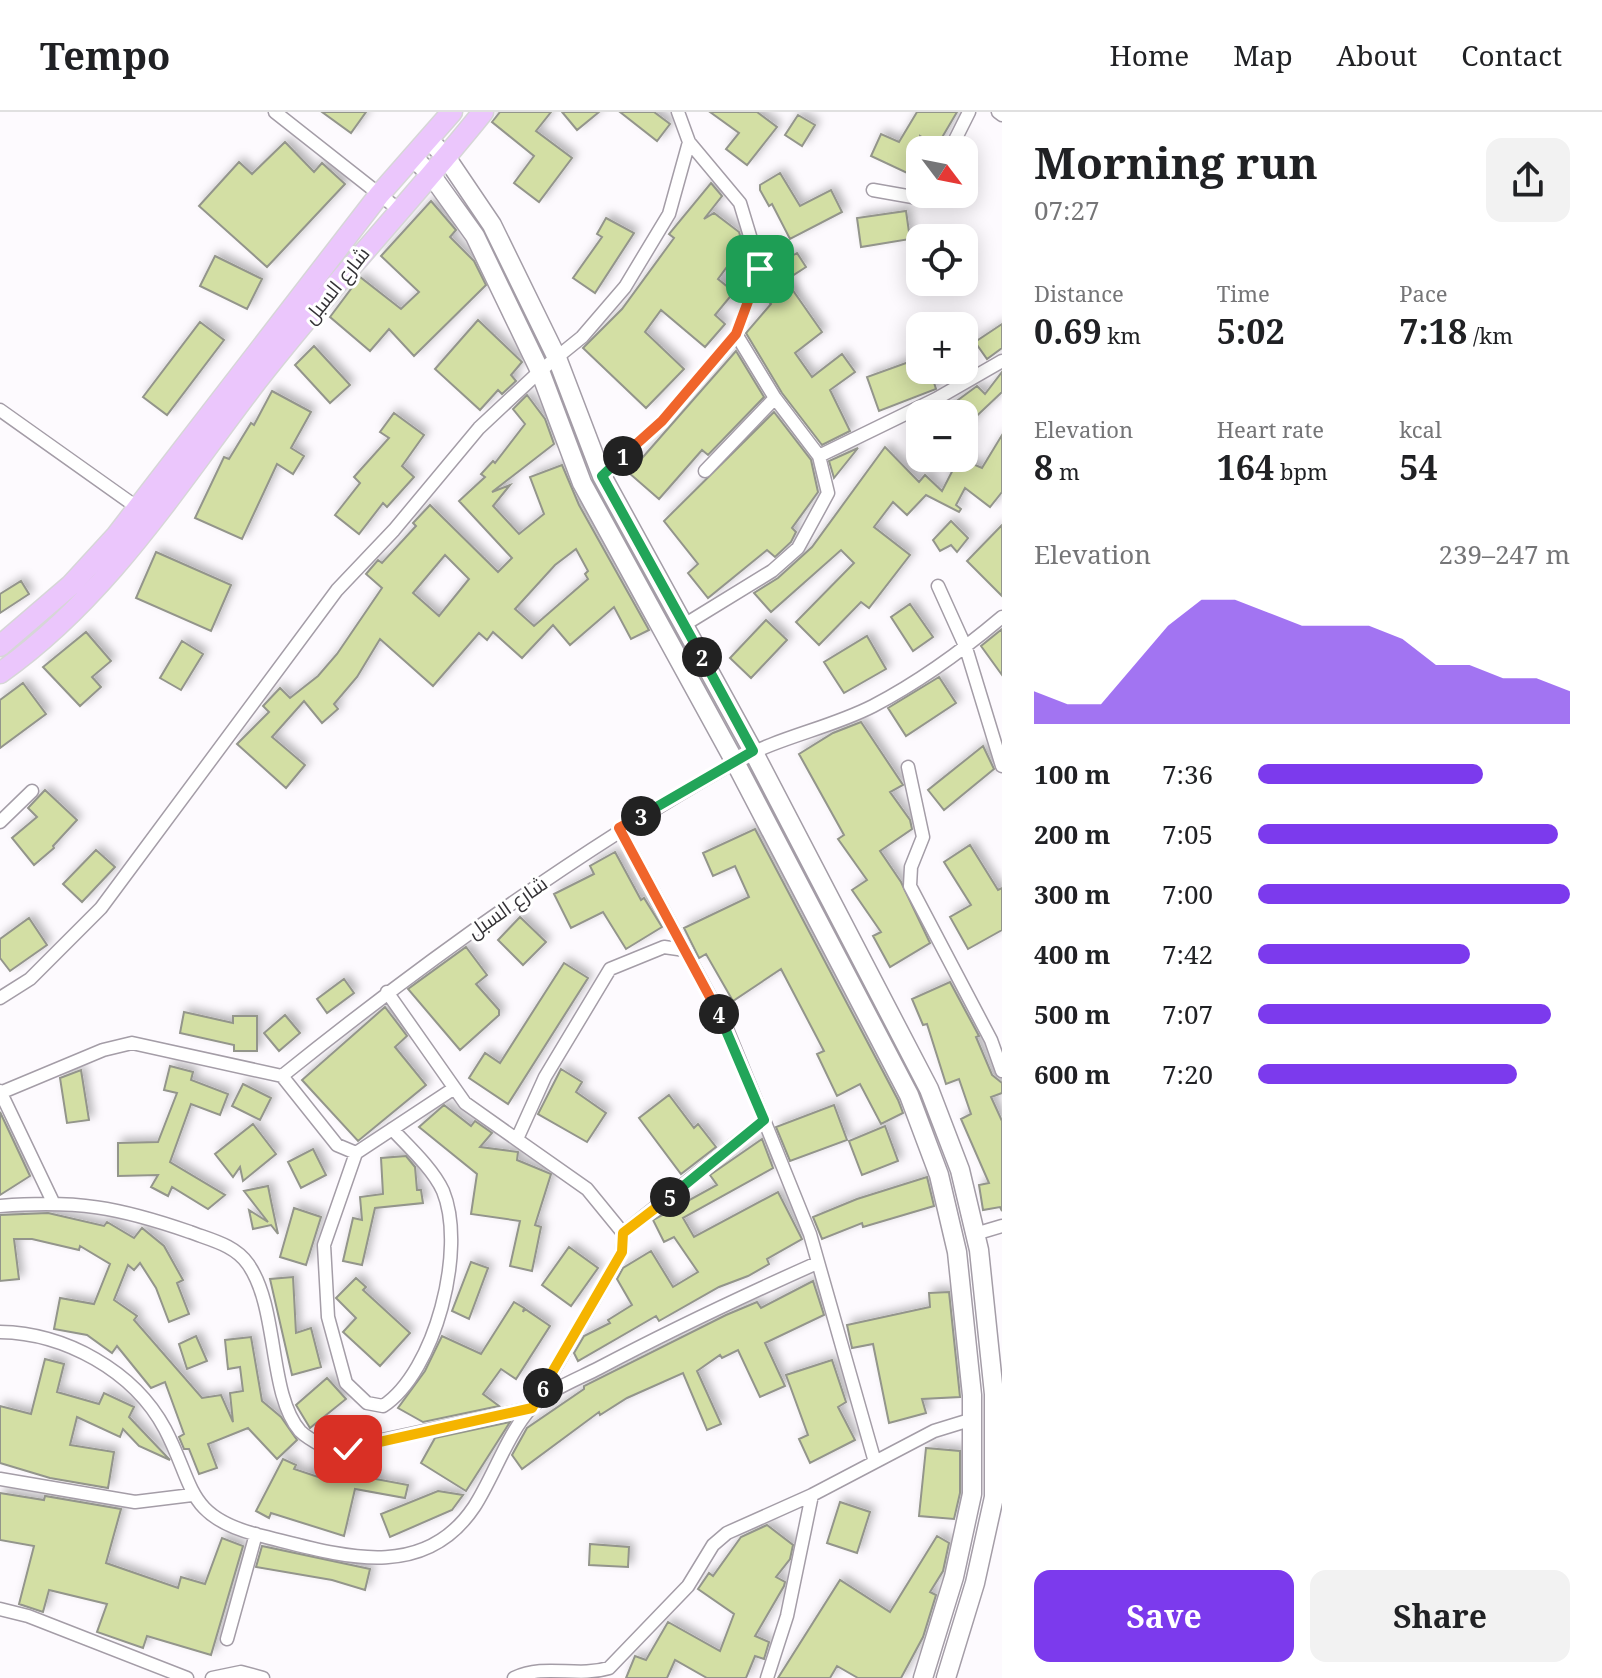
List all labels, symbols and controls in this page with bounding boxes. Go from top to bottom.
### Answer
text: Tempo [40,29,170,81]
text: Home [1110,36,1189,74]
text: Map [1233,36,1293,74]
text: About [1337,36,1417,74]
text: Contact [1461,36,1562,74]
text: Morning run [1034,132,1318,192]
north arrow [906,136,978,208]
map controls [906,136,978,472]
button: share [1486,138,1570,222]
text: 07:27 [1034,192,1100,228]
button: locate [906,224,978,296]
pin [726,235,794,303]
street label: شارع السبل [297,241,376,330]
icon: arrive [738,247,782,291]
text: Distance [1034,278,1124,308]
text: Time [1217,278,1270,308]
text: Pace [1399,278,1448,308]
text: 0.69 [1034,308,1102,354]
text: 5:02 [1217,308,1285,354]
text: 7:18 [1399,308,1467,354]
button: + [906,312,978,384]
text: km [1102,320,1141,350]
text: /km [1467,320,1513,350]
button: − [906,400,978,472]
text: Elevation [1034,414,1133,444]
text: Heart rate [1217,414,1324,444]
text: kcal [1399,414,1442,444]
pin: 1 [603,436,643,476]
text: 1 [617,441,629,471]
text: 8 [1034,444,1053,490]
text: 164 [1217,444,1274,490]
text: 54 [1399,444,1438,490]
text: m [1053,456,1080,486]
text: bpm [1274,456,1328,486]
text: Elevation [1034,536,1151,572]
text: 239–247 m [1438,536,1570,572]
pin: 2 [682,637,722,677]
text: 2 [696,642,708,672]
text: 100 m [1034,756,1110,792]
text: 7:36 [1162,756,1213,792]
pin: 3 [621,796,661,836]
text: 3 [635,801,647,831]
text: 200 m [1034,816,1110,852]
text: 7:05 [1162,816,1213,852]
street label: شارع السبل [462,870,553,945]
text: 300 m [1034,876,1110,912]
text: 7:00 [1162,876,1213,912]
text: 400 m [1034,936,1110,972]
text: 7:42 [1162,936,1213,972]
pin: 4 [699,994,739,1034]
text: 500 m [1034,996,1110,1032]
text: 7:07 [1162,996,1213,1032]
text: 4 [713,999,725,1029]
text: 600 m [1034,1056,1110,1092]
text: 7:20 [1162,1056,1213,1092]
pin: 5 [650,1177,690,1217]
text: 5 [664,1182,676,1212]
pin: 6 [523,1368,563,1408]
text: 6 [537,1373,549,1403]
pin [314,1415,382,1483]
icon: check [326,1427,370,1471]
button: Save [1034,1570,1294,1662]
button: Share [1310,1570,1570,1662]

